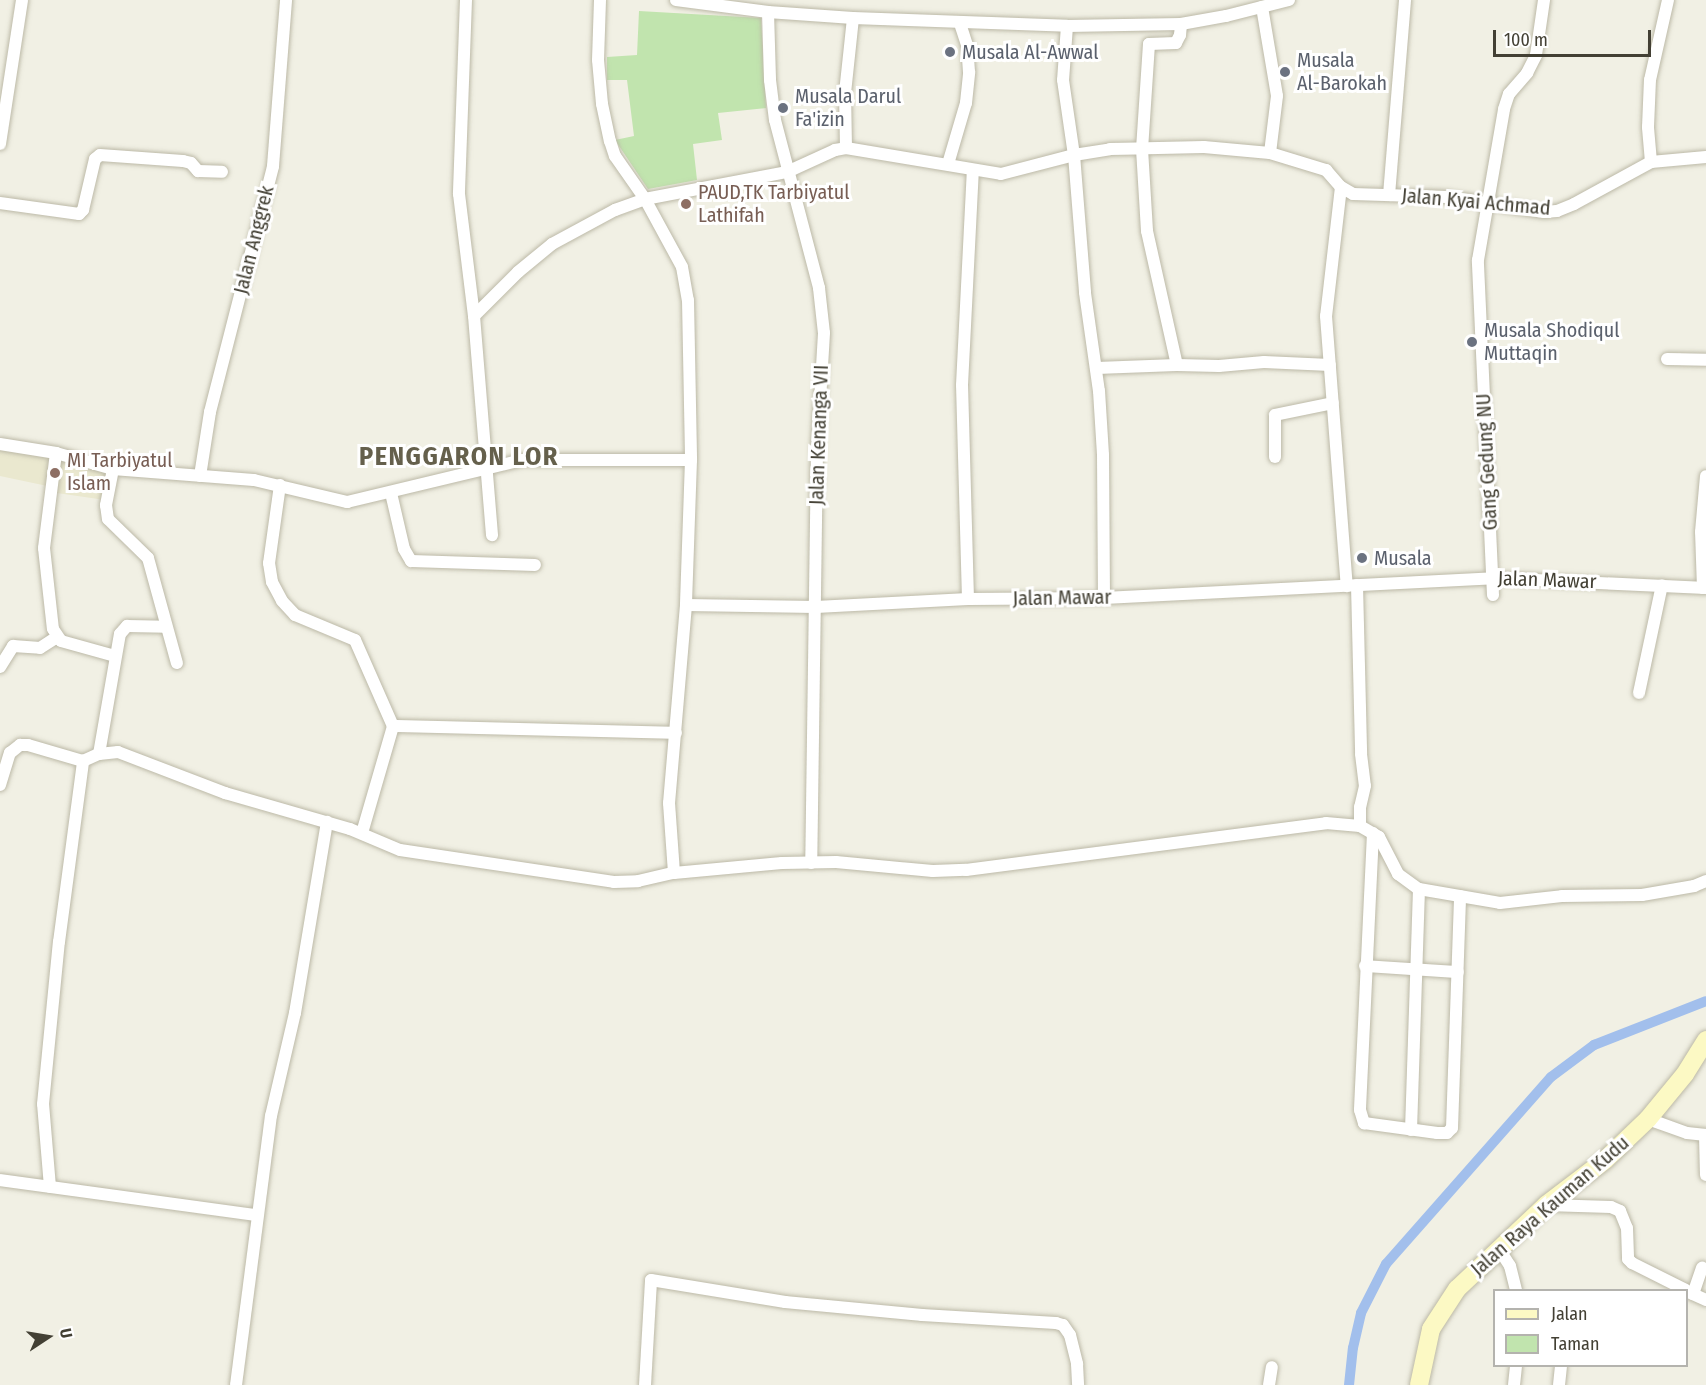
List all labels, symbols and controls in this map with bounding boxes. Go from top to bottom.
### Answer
scale bar [1496,18,1654,56]
text: 100 m [1504,29,1548,51]
place label: Musala Al-Awwal [962,40,1098,64]
marker: Musala Al-Awwal [943,45,957,59]
place label: Musala Al-Barokah [1297,48,1387,95]
marker: Musala Al-Barokah [1278,65,1292,79]
place label: Musala Darul Fa'izin [795,84,901,131]
marker: Musala Darul Fa'izin [776,101,790,115]
place label: PAUD,TK Tarbiyatul Lathifah [698,180,850,227]
street label: Jalan Anggrek [229,183,279,297]
street label: Jalan Kyai Achmad [1401,184,1551,220]
marker: PAUD,TK Tarbiyatul Lathifah [679,197,693,211]
place label: Musala Shodiqul Muttaqin [1484,318,1620,365]
marker: Musala Shodiqul Muttaqin [1465,335,1479,349]
street label: Jalan Kenanga VII [805,364,833,506]
street label: Gang Gedung NU [1471,393,1503,531]
district label: PENGGARON LOR [359,441,559,473]
place label: MI Tarbiyatul Islam [67,449,173,496]
marker: MI Tarbiyatul Islam [48,466,62,480]
place label: Musala [1374,546,1432,570]
marker: Musala [1355,551,1369,565]
street label: Jalan Mawar [1497,566,1597,594]
street label: Jalan Mawar [1012,585,1112,611]
street label: Jalan Raya Kauman Kudu [1466,1131,1634,1281]
legend [1493,1289,1688,1367]
text: Jalan [1551,1303,1588,1325]
north arrow [18,1307,78,1367]
text: U [56,1327,76,1340]
text: Taman [1551,1333,1599,1355]

